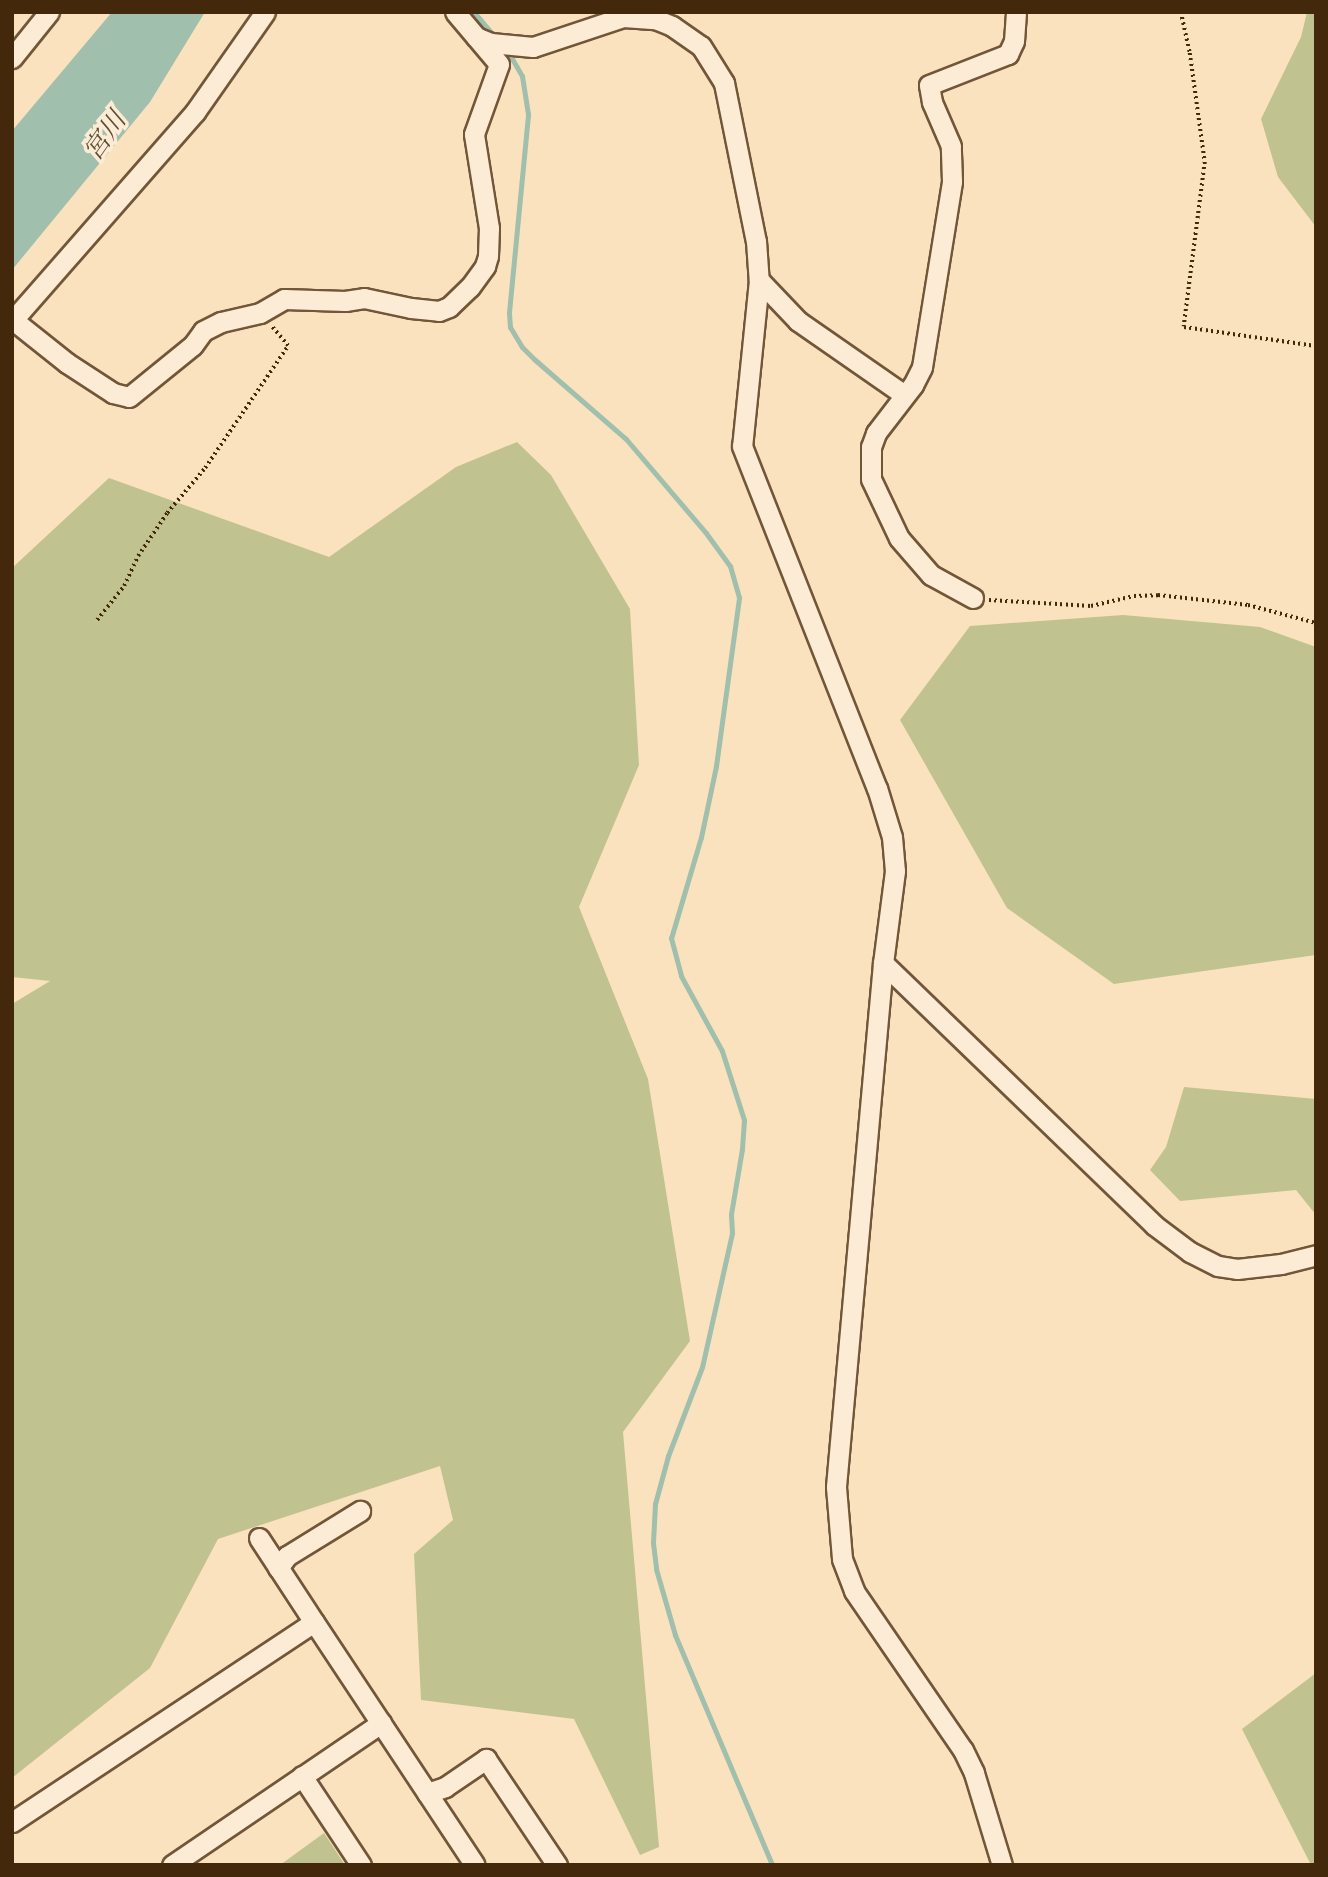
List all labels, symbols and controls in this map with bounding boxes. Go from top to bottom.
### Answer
water label: 宮川 [77,106,133,166]

